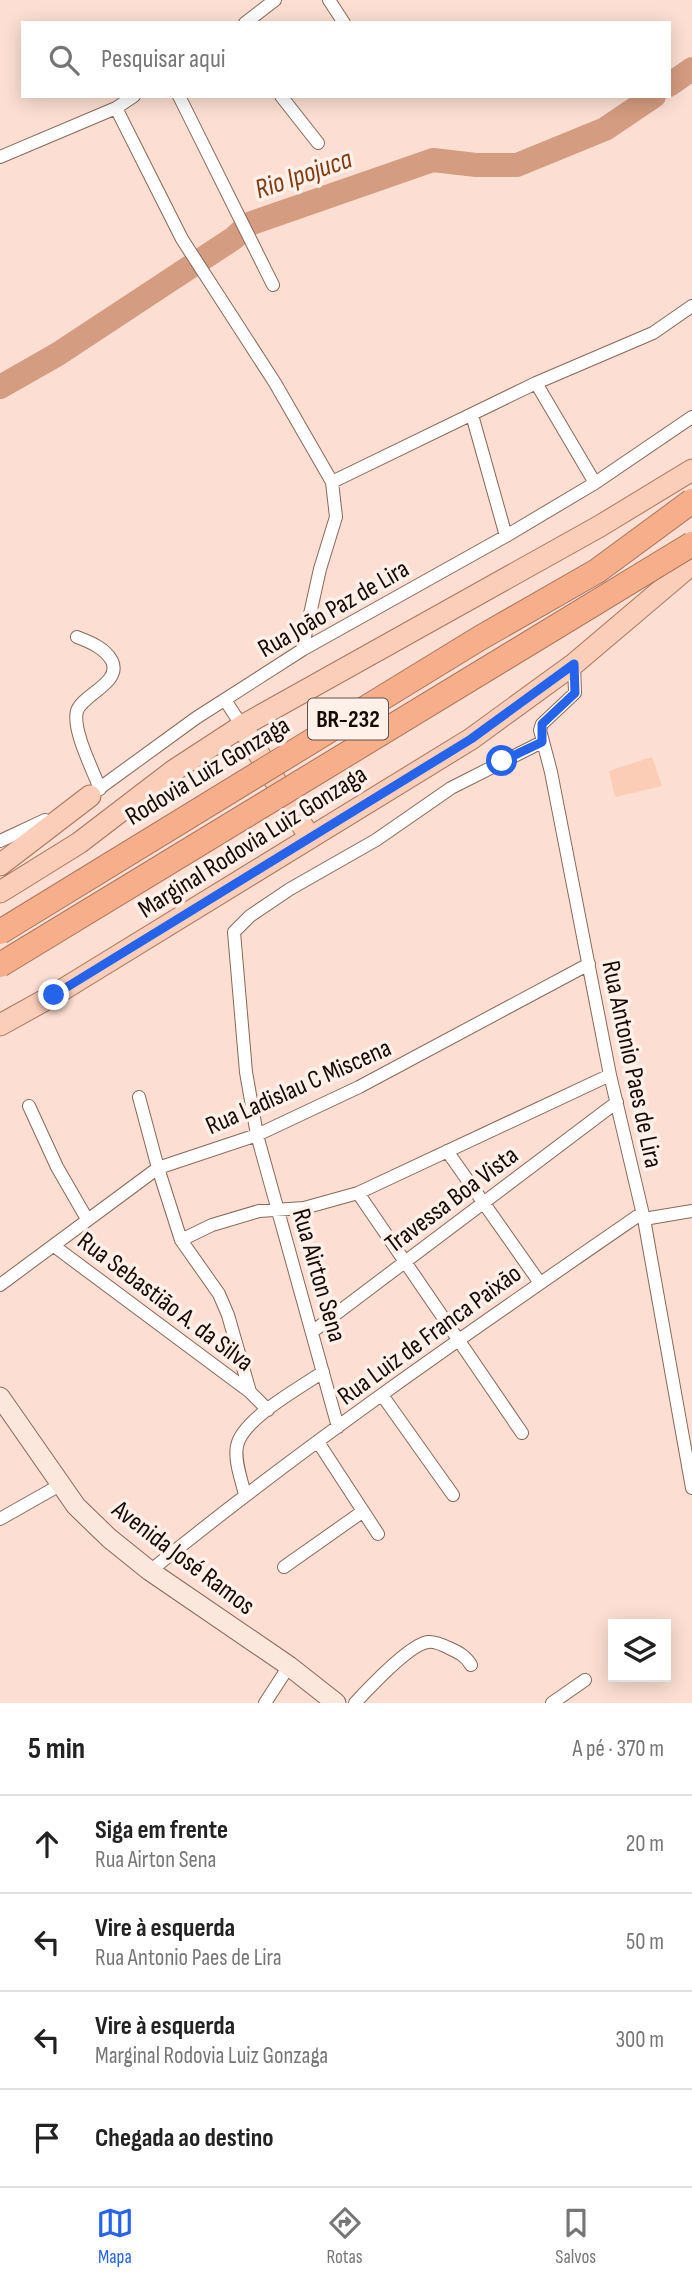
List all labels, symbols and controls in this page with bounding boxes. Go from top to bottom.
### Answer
search box [21,21,671,98]
icon: search [45,41,83,79]
text: Pesquisar aqui [101,44,226,75]
water label: Rio Ipojuca [251,142,357,206]
street label: Rua João Paz de Lira [253,554,415,665]
road number: BR-232 [308,698,388,740]
street label: Rodovia Luiz Gonzaga [120,710,296,832]
route start [486,745,517,776]
street label: Marginal Rodovia Luiz Gonzaga [133,759,373,925]
street label: Rua Antonio Paes de Lira [594,958,669,1171]
route end [38,979,69,1010]
street label: Rua Ladislau C Miscena [201,1033,396,1142]
street label: Travessa Boa Vista [379,1140,524,1260]
street label: Rua Airton Sena [285,1205,352,1346]
street label: Rua Sebastião A. da Silva [71,1226,259,1378]
street label: Rua Luiz de Franca Paixão [332,1258,528,1412]
street label: Avenida José Ramos [105,1494,261,1622]
map controls [608,1619,671,1682]
button: layers [608,1619,671,1682]
text: 5 min [28,1731,85,1767]
text: A pé · 370 m [572,1735,664,1763]
text: Siga em frente [95,1815,228,1846]
icon: ahead [28,1825,66,1863]
text: 20 m [626,1830,664,1858]
text: Rua Airton Sena [95,1846,216,1874]
text: Vire à esquerda [95,1913,235,1944]
icon: left [28,1923,66,1961]
text: 50 m [626,1928,664,1956]
text: Rua Antonio Paes de Lira [95,1944,282,1972]
text: Vire à esquerda [95,2011,235,2042]
icon: left [28,2021,66,2059]
text: 300 m [615,2026,664,2054]
text: Marginal Rodovia Luiz Gonzaga [95,2042,328,2070]
icon: arrive [28,2119,66,2157]
text: Chegada ao destino [95,2123,274,2154]
tab: Mapa [96,2204,134,2269]
tab: Rotas [326,2204,364,2269]
tab: Salvos [555,2204,596,2269]

